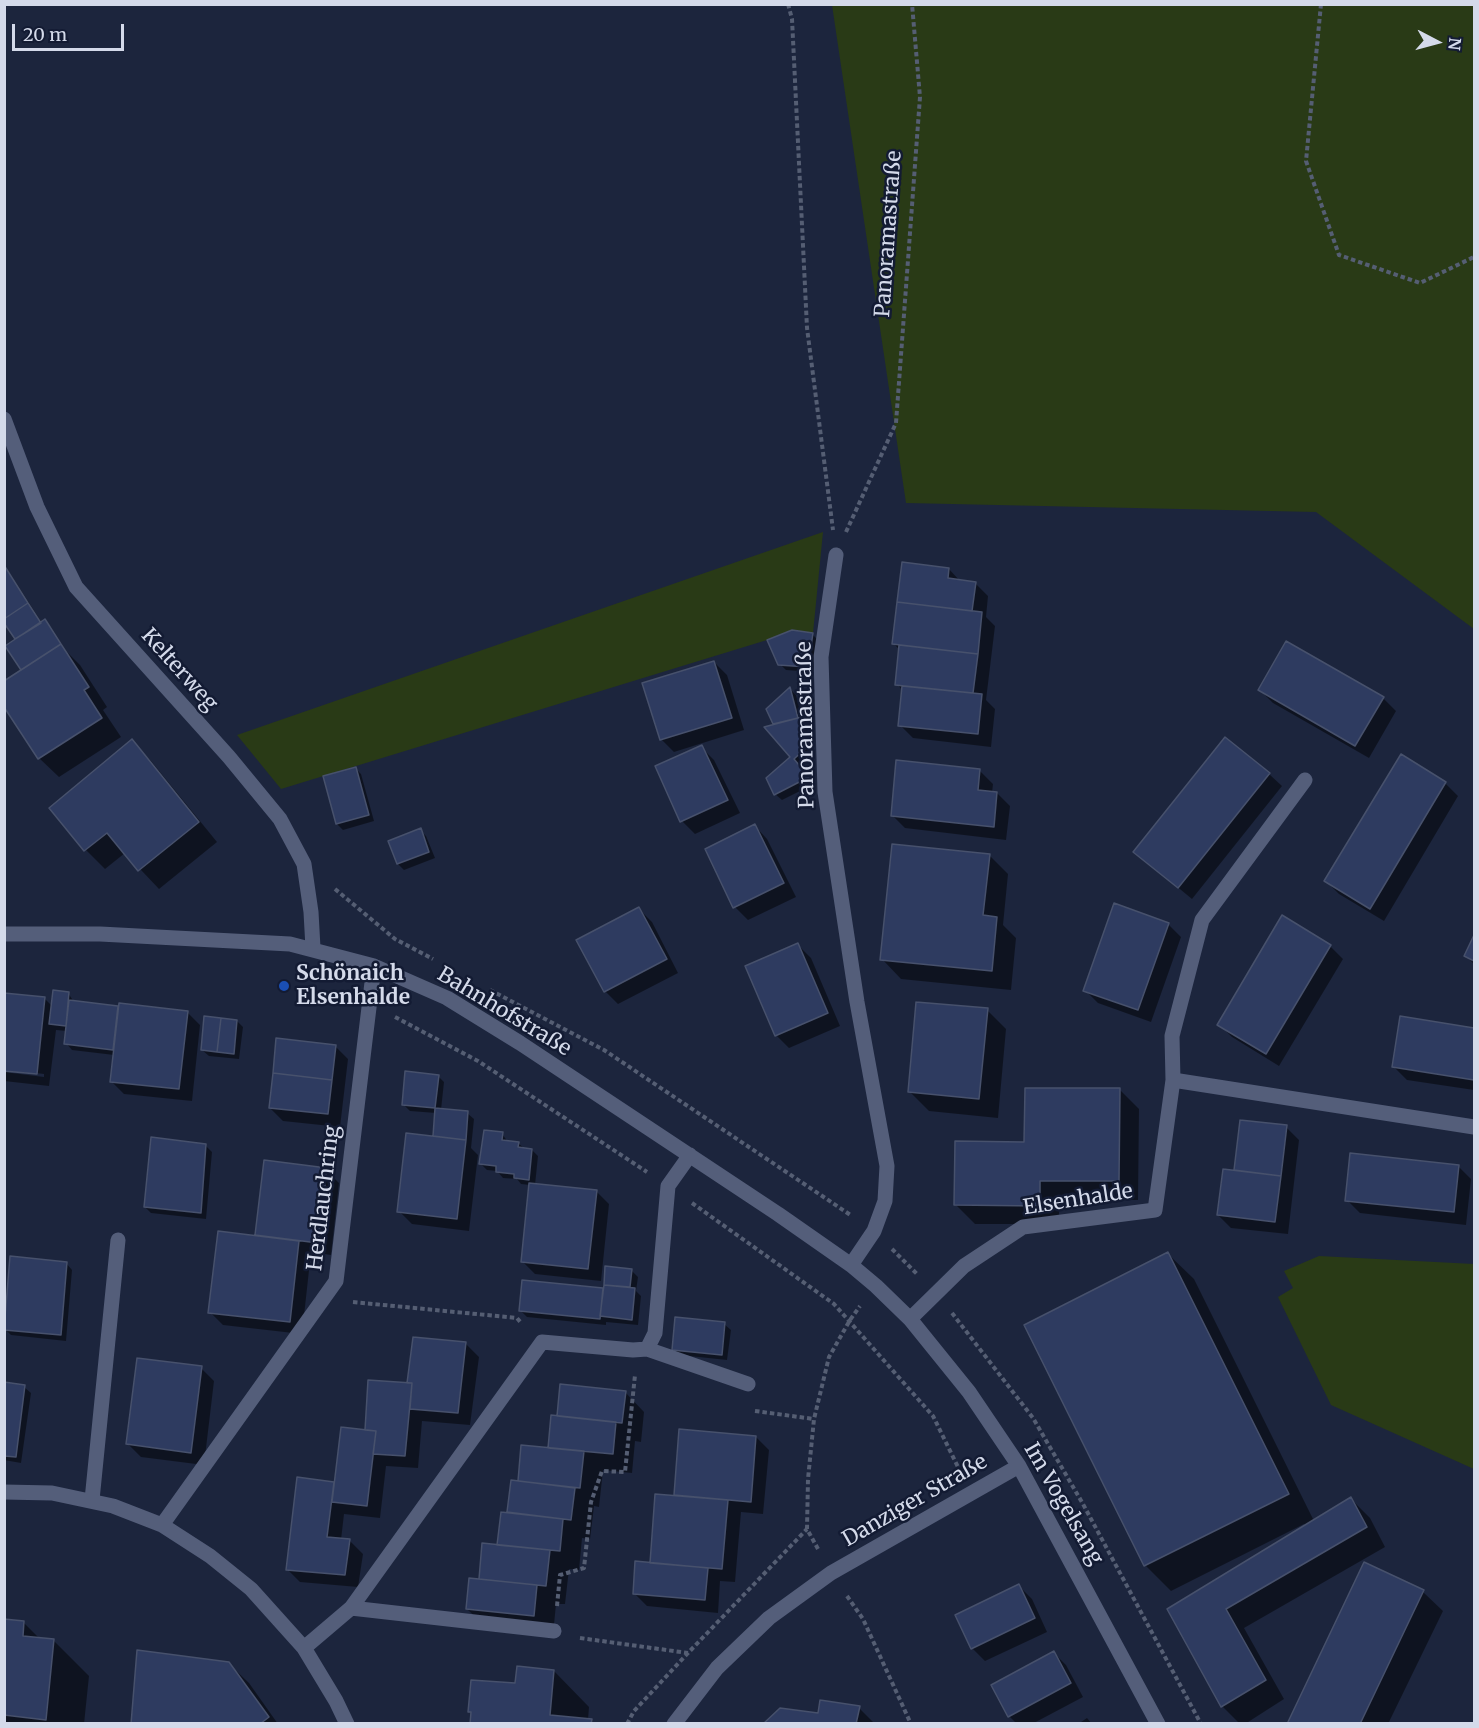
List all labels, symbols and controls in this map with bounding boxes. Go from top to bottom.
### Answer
scale bar [15,12,128,50]
north arrow [1407,12,1467,72]
text: 20 m [23,23,67,46]
text: N [1444,37,1466,51]
street label: Panoramastraße [871,150,907,318]
street label: Kelterweg [136,624,222,716]
street label: Panoramastraße [792,641,820,809]
place label: Schönaich Elsenhalde [296,961,410,1011]
street label: Bahnhofstraße [433,962,575,1062]
marker: Schönaich Elsenhalde [277,979,291,993]
street label: Herdlauchring [303,1124,345,1272]
street label: Elsenhalde [1021,1179,1135,1221]
street label: Im Vogelsang [1018,1439,1108,1569]
street label: Danziger Straße [838,1449,992,1553]

